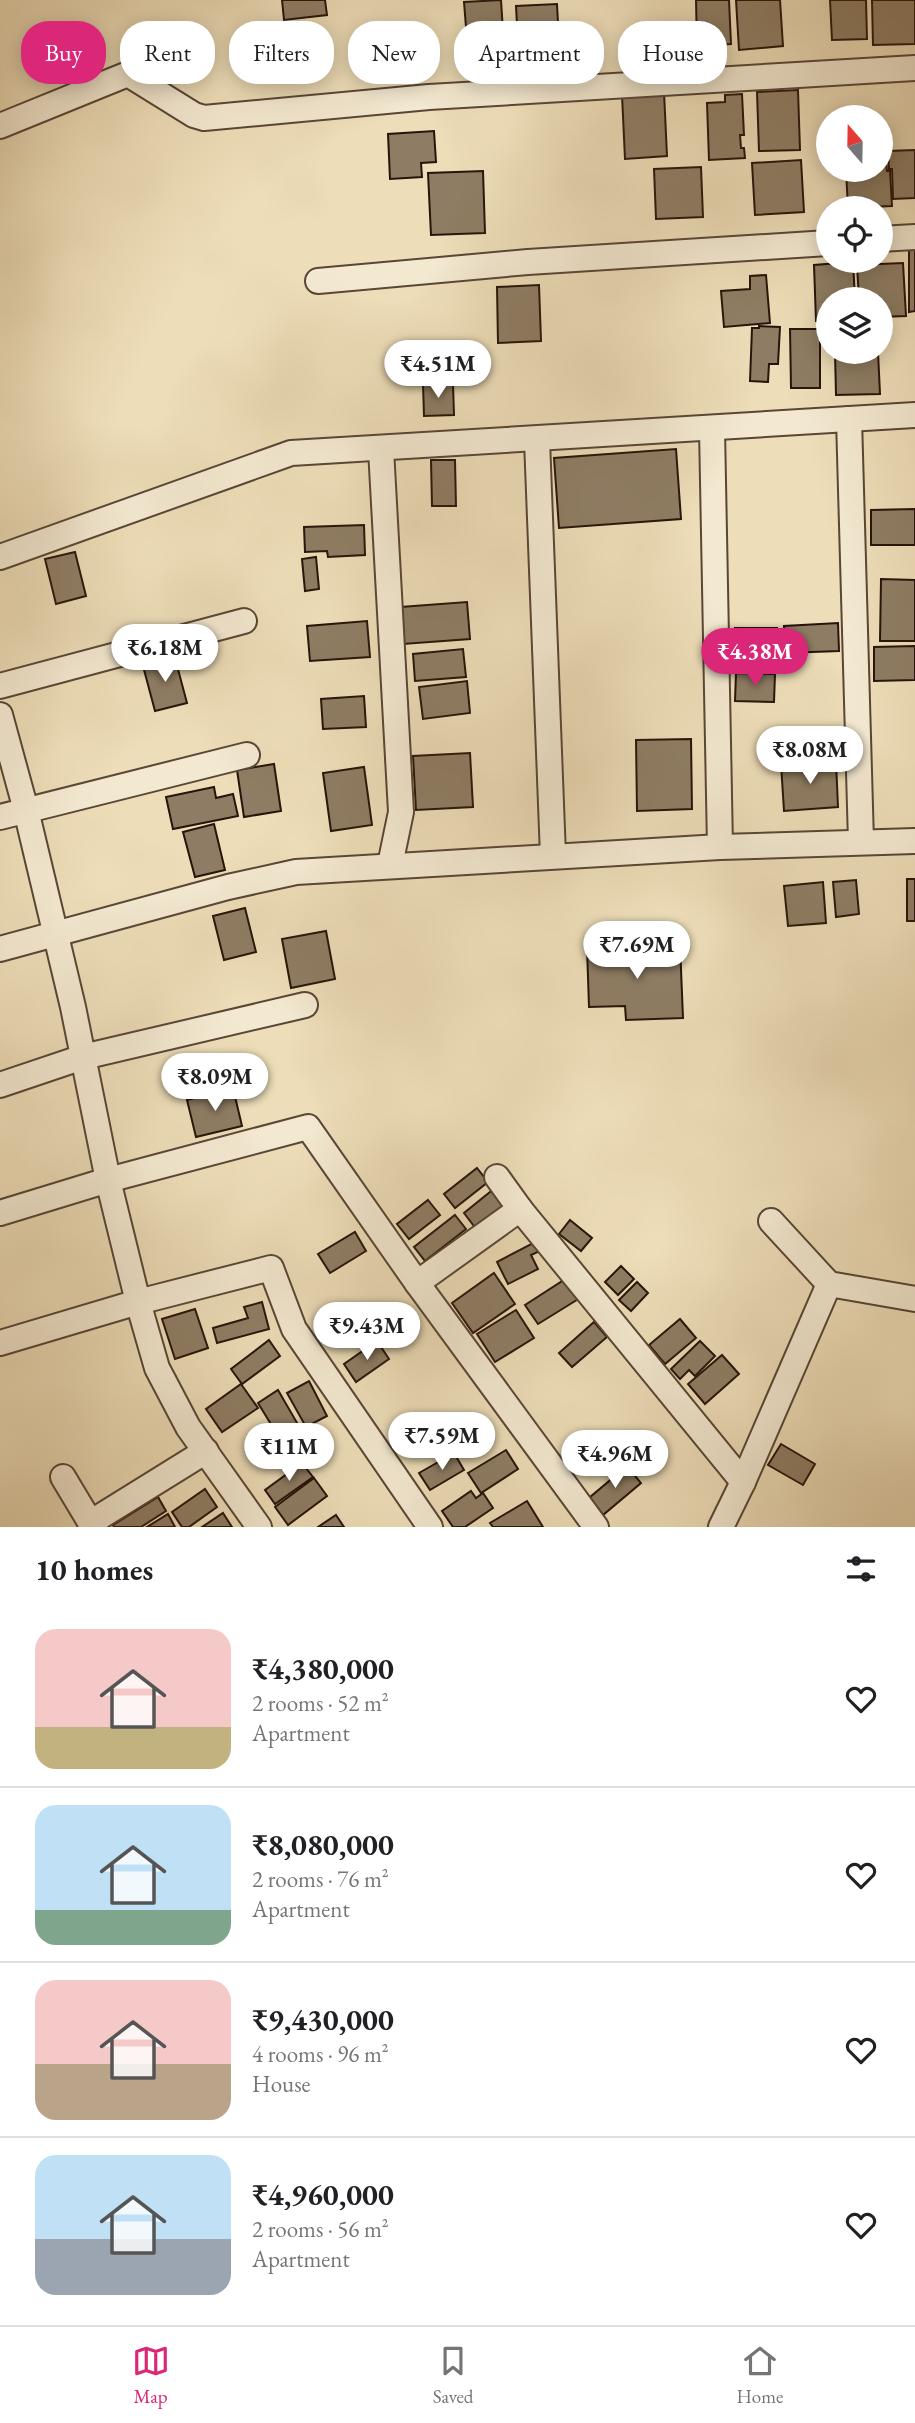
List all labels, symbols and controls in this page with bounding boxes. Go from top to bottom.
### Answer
chip: Buy [21,21,106,84]
chip: Rent [120,21,215,84]
chip: Filters [229,21,334,84]
chip: New [348,21,440,84]
chip: Apartment [454,21,604,84]
chip: House [618,21,727,84]
north arrow [816,105,892,182]
map controls [816,105,893,364]
button: locate [816,196,893,273]
button: layers [816,287,893,364]
pin: ₹4.51M [381,340,495,400]
text: ₹4.51M [400,348,476,378]
pin: ₹6.18M [108,624,222,684]
pin: ₹4.38M [698,628,812,688]
text: ₹6.18M [127,632,203,662]
text: ₹4.38M [717,636,793,666]
pin: ₹8.08M [753,726,867,786]
text: ₹8.08M [772,734,848,764]
pin: ₹7.69M [580,922,694,981]
text: ₹7.69M [599,929,675,959]
pin: ₹8.09M [158,1054,272,1113]
text: ₹8.09M [177,1061,253,1091]
pin: ₹9.43M [310,1302,424,1362]
text: ₹9.43M [329,1310,405,1340]
pin: ₹7.59M [385,1412,499,1472]
text: ₹7.59M [404,1420,480,1450]
pin: ₹11M [248,1424,330,1483]
pin: ₹4.96M [558,1430,672,1490]
text: ₹11M [260,1431,318,1461]
text: ₹4.96M [577,1438,653,1468]
text: 10 homes [35,1550,153,1589]
icon: filters [842,1550,880,1588]
text: ₹4,380,000 [252,1649,394,1688]
icon: home [91,1657,175,1741]
icon: heart [842,1680,880,1718]
text: 2 rooms · 52 m² [252,1688,389,1718]
text: Apartment [252,1718,350,1748]
text: ₹8,080,000 [252,1825,394,1864]
icon: home [91,1833,175,1917]
icon: heart [842,1856,880,1894]
text: 2 rooms · 76 m² [252,1864,389,1894]
text: Apartment [252,1894,350,1924]
text: ₹9,430,000 [252,2000,394,2039]
icon: home [91,2008,175,2092]
icon: heart [842,2031,880,2069]
text: 4 rooms · 96 m² [252,2039,389,2069]
text: House [252,2069,311,2099]
text: ₹4,960,000 [252,2175,394,2214]
icon: home [91,2183,175,2267]
icon: heart [842,2206,880,2244]
text: 2 rooms · 56 m² [252,2214,389,2244]
text: Apartment [252,2244,350,2274]
tab: Map [132,2342,170,2409]
tab: Saved [433,2342,473,2409]
tab: Home [736,2342,783,2409]

